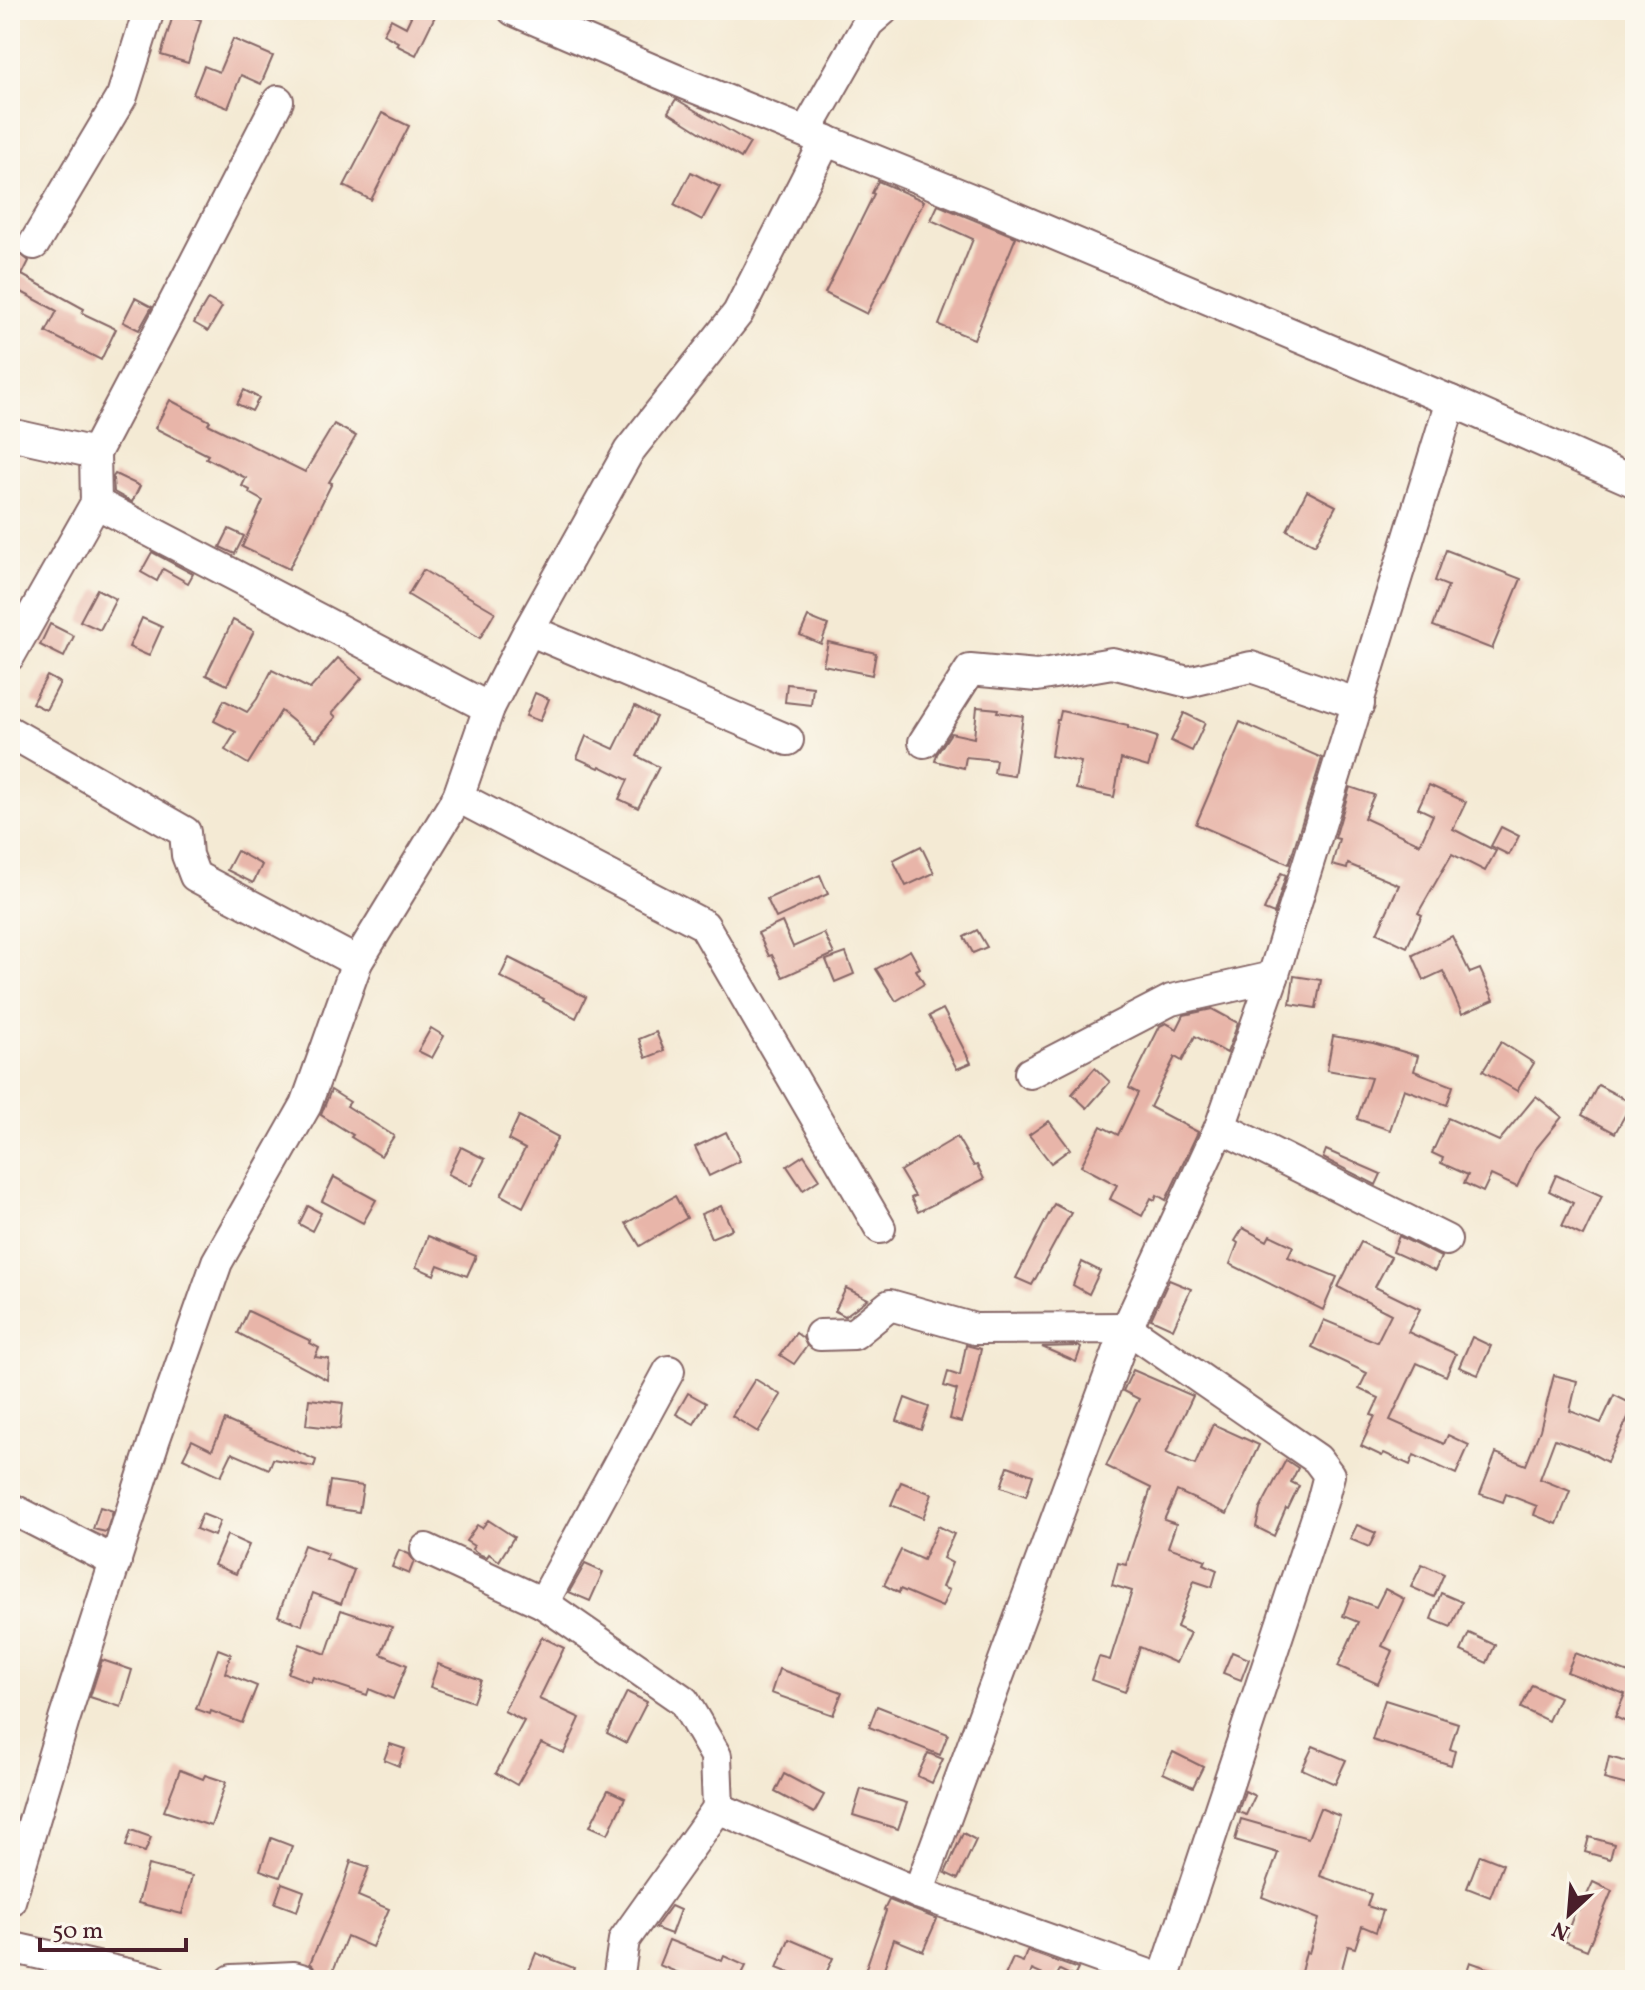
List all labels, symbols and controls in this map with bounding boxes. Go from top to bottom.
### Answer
north arrow [1529,1874,1609,1954]
scale bar [40,1902,186,1952]
text: N [1547,1912,1575,1947]
text: 50 m [52,1915,104,1949]

